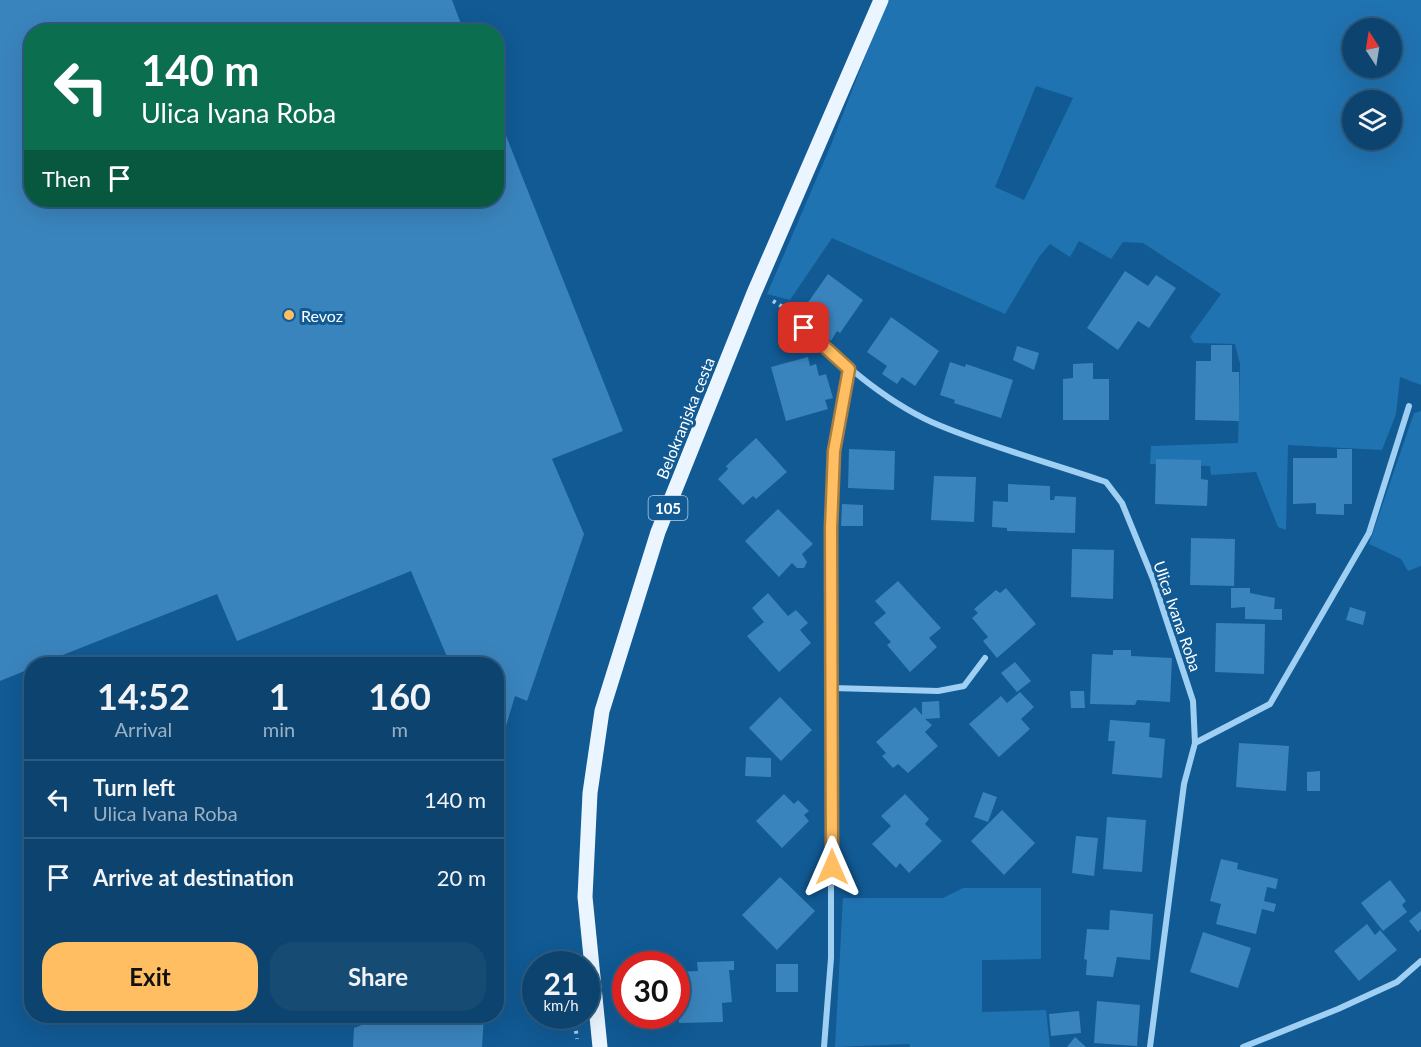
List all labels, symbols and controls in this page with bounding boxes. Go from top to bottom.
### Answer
north arrow [1342,18,1402,78]
map controls [1342,18,1402,150]
text: 140 m [141,45,259,95]
icon: left [42,48,120,126]
button: layers [1342,90,1402,150]
text: Ulica Ivana Roba [141,96,336,129]
icon: arrive [103,162,136,195]
text: Then [42,165,91,192]
pin [778,302,829,353]
place label: Revoz [301,306,343,325]
marker: Revoz [282,308,296,322]
icon: arrive [787,311,820,344]
street label: Belokranjska cesta [652,354,718,482]
road number: 105 [648,496,688,520]
street label: Ulica Ivana Roba [1150,558,1206,674]
text: 14:52 [97,674,190,718]
text: 1 [269,674,290,718]
text: 160 [368,674,431,718]
text: Arrival [115,717,172,741]
text: min [263,717,295,741]
text: m [391,717,408,741]
text: Turn left [93,774,175,801]
icon: left [42,783,75,816]
text: 140 m [424,786,486,813]
text: Ulica Ivana Roba [93,801,238,825]
position arrow [800,835,864,899]
icon: arrive [42,861,75,894]
text: Arrive at destination [93,864,294,891]
text: 20 m [437,864,486,891]
button: Exit [42,942,258,1011]
button: Share [270,942,486,1011]
speed limit sign: 30 [612,951,690,1029]
text: 21 [544,965,578,1001]
text: km/h [543,996,579,1014]

